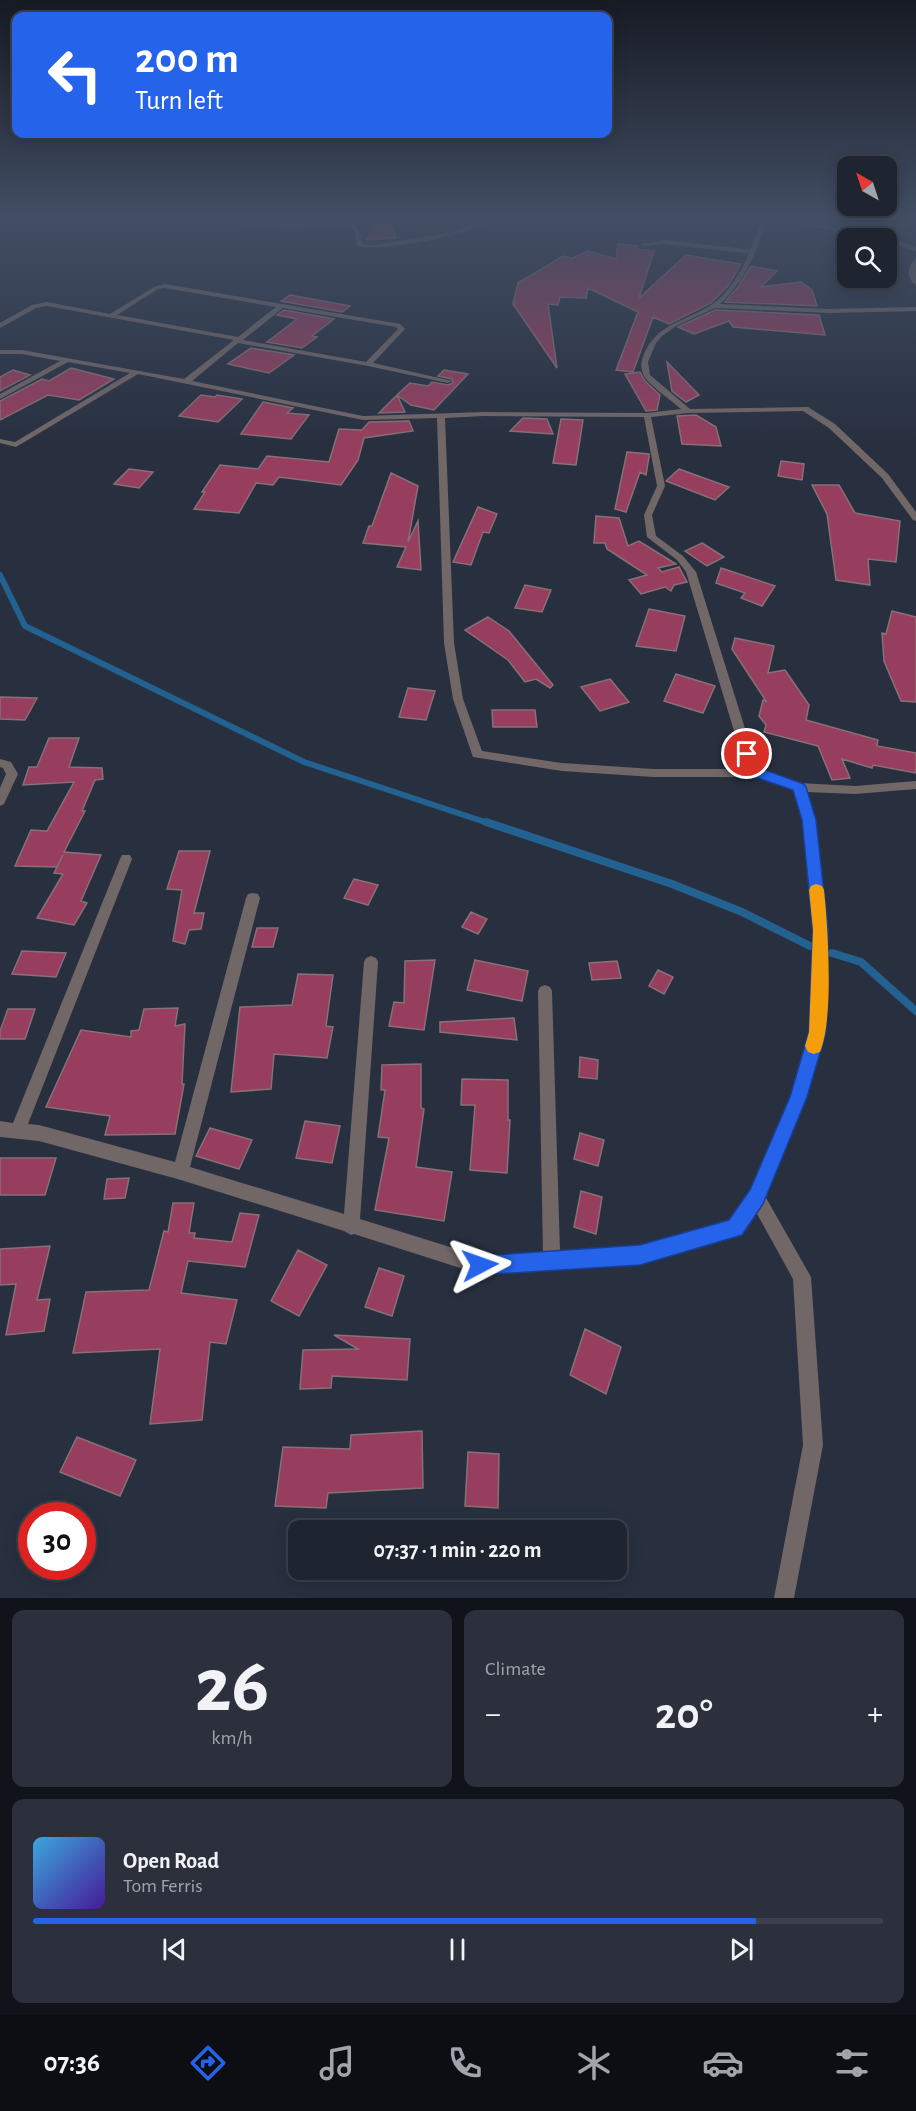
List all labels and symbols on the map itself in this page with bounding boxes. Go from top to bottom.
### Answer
north arrow [837,156,897,216]
pin [721,728,772,779]
position arrow [448,1233,512,1297]
speed limit sign: 30 [18,1502,96,1580]

